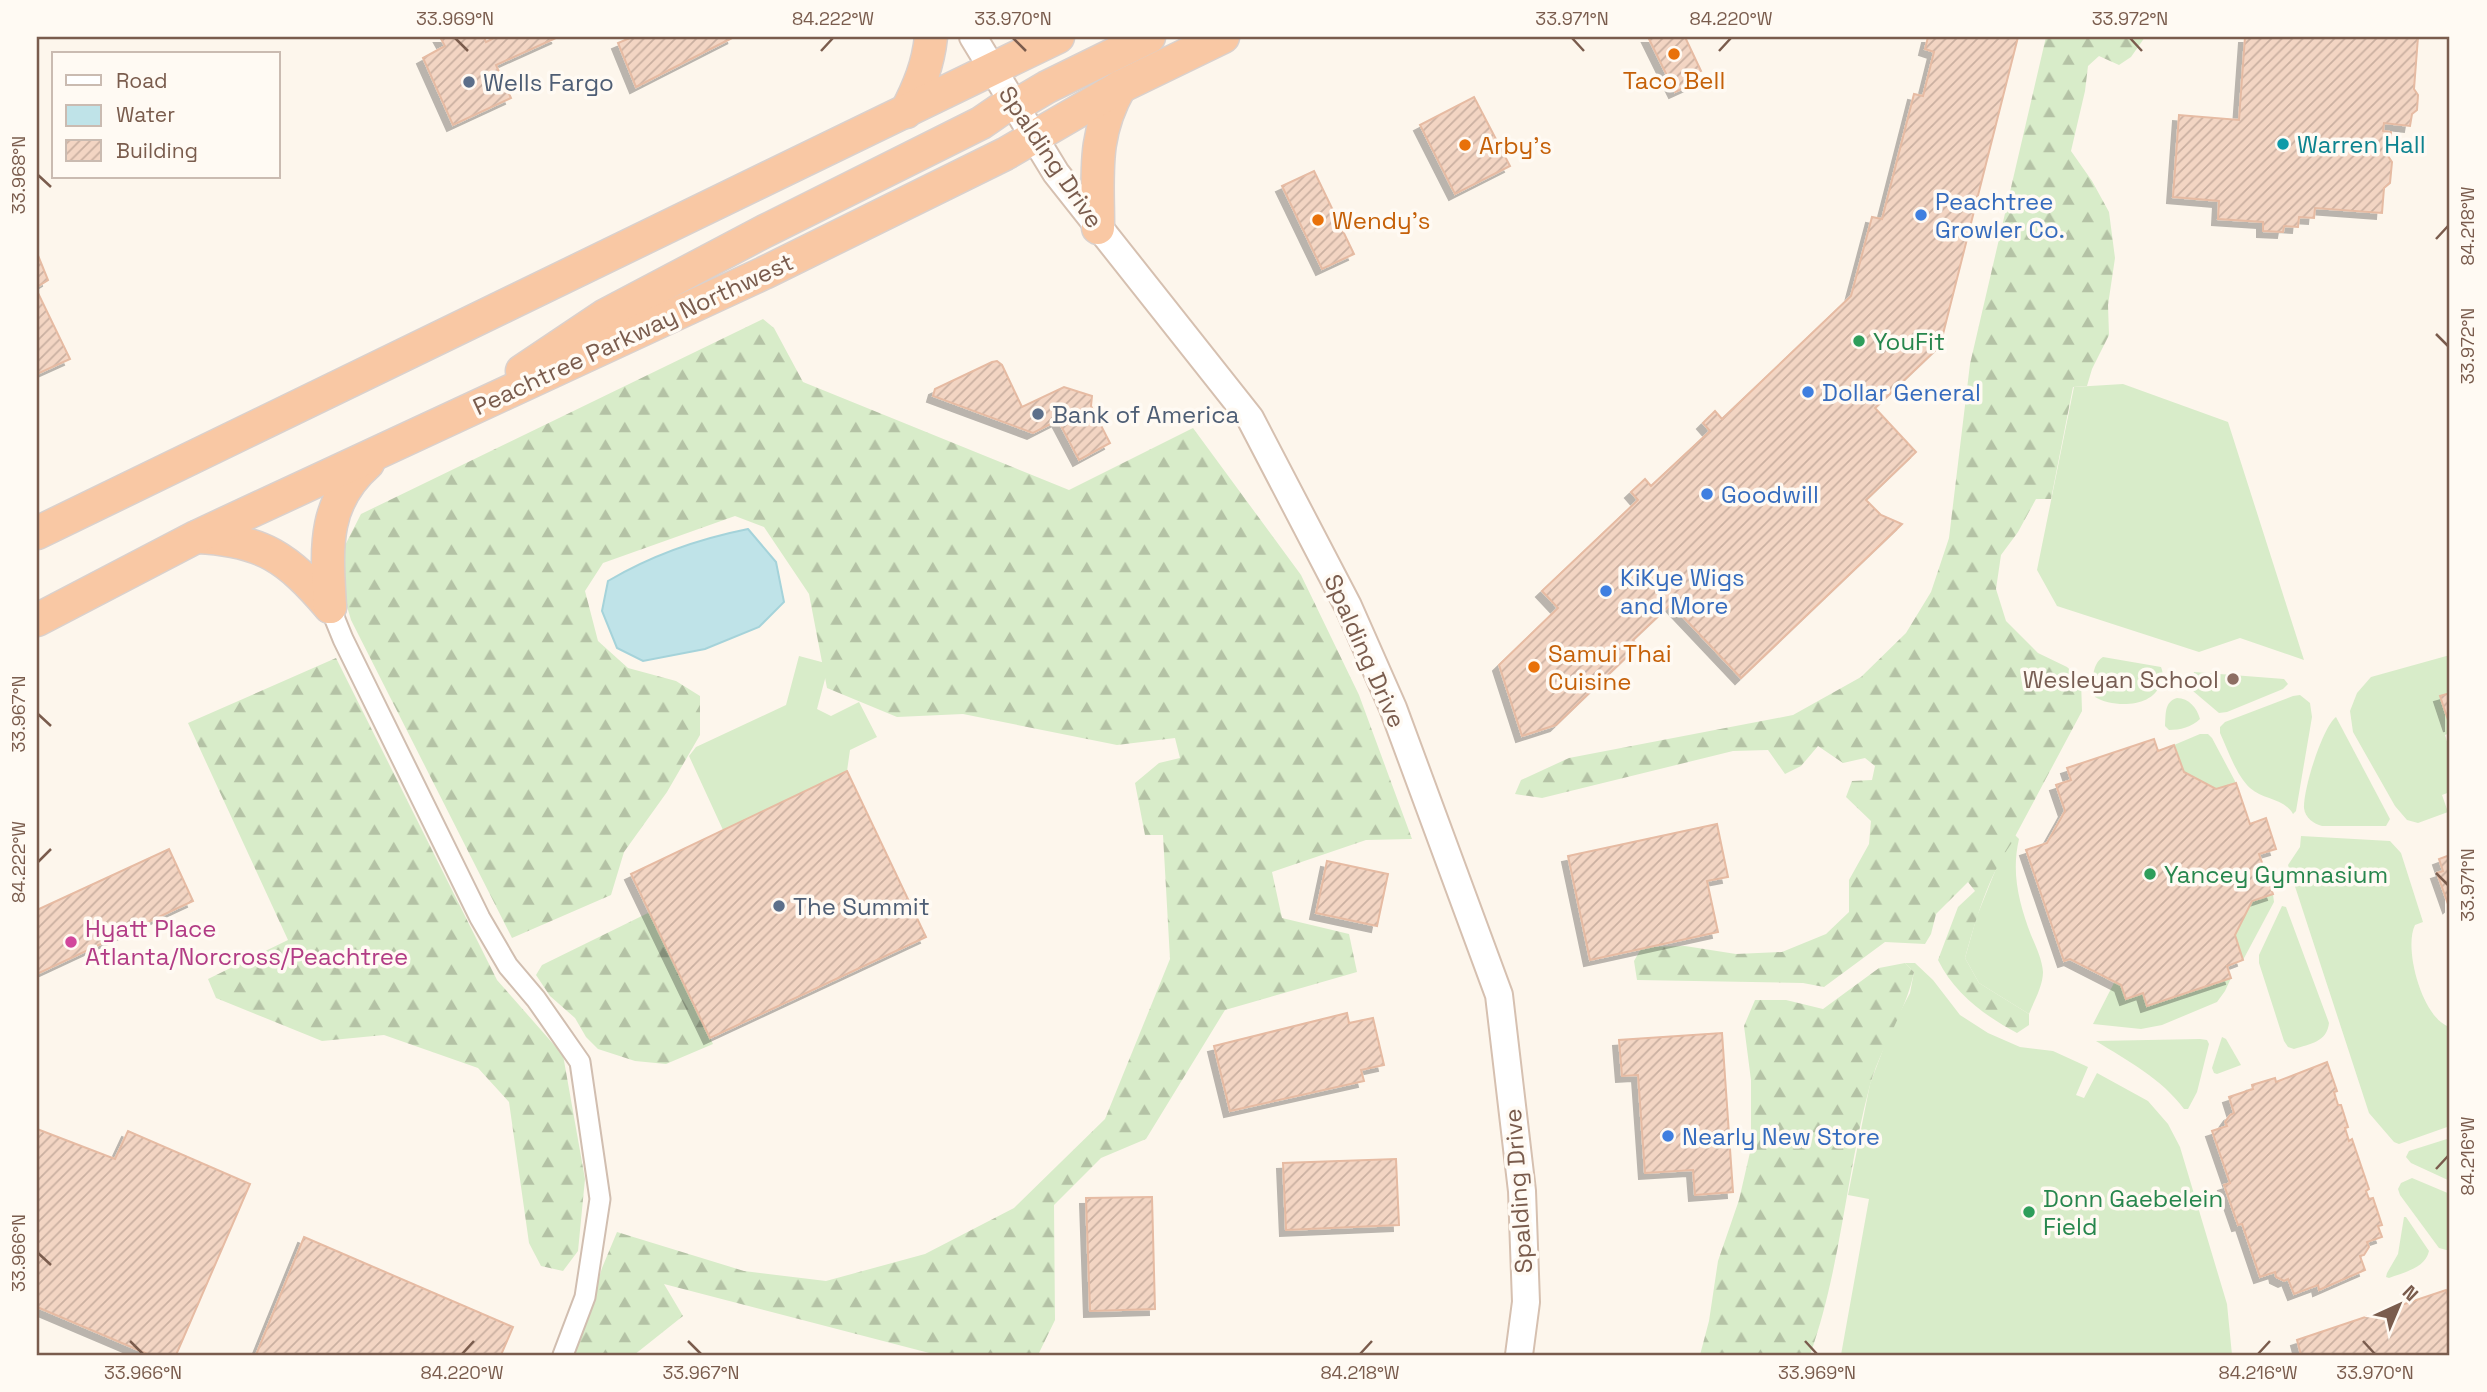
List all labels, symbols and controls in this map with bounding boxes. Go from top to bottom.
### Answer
text: 33.969°N [416,7,494,30]
text: 84.222°W [792,7,874,30]
text: 33.970°N [974,7,1052,30]
text: 33.971°N [1535,7,1609,30]
text: 84.220°W [1690,7,1773,30]
text: 33.972°N [2092,7,2168,30]
marker: Taco Bell [1666,46,1682,62]
legend [52,52,280,178]
place label: Taco Bell [1623,65,1725,96]
text: Road [116,67,168,94]
place label: Wells Fargo [483,67,614,98]
marker: Wells Fargo [461,74,477,90]
street label: Spalding Drive [992,80,1110,234]
text: Water [116,101,175,128]
place label: Warren Hall [2297,129,2426,160]
place label: Arby's [1479,130,1552,161]
text: 33.968°N [7,136,30,214]
marker: Warren Hall [2275,136,2291,152]
text: Building [116,137,198,164]
marker: Arby's [1457,137,1473,153]
place label: Peachtree Growler Co. [1935,186,2065,245]
text: 84.218°W [2456,186,2479,266]
place label: Wendy's [1332,205,1430,236]
marker: Peachtree Growler Co. [1913,207,1929,223]
marker: Wendy's [1310,212,1326,228]
street label: Peachtree Parkway Northwest [468,246,798,422]
text: 33.972°N [2456,308,2479,384]
place label: YouFit [1873,326,1945,357]
marker: YouFit [1851,333,1867,349]
place label: Dollar General [1822,377,1981,408]
marker: Dollar General [1800,384,1816,400]
place label: Bank of America [1052,399,1240,430]
marker: Bank of America [1030,406,1046,422]
place label: Goodwill [1721,479,1819,510]
marker: Goodwill [1699,486,1715,502]
place label: KiKye Wigs and More [1620,562,1745,621]
street label: Spalding Drive [1317,569,1413,733]
marker: KiKye Wigs and More [1598,583,1614,599]
place label: Samui Thai Cuisine [1548,638,1672,697]
marker: Samui Thai Cuisine [1526,659,1542,675]
place label: Wesleyan School [2023,664,2219,695]
marker: Wesleyan School [2225,671,2241,687]
text: 33.967°N [7,675,30,753]
text: 84.222°W [7,821,30,903]
text: 33.971°N [2456,848,2479,922]
place label: Yancey Gymnasium [2164,859,2388,890]
marker: Yancey Gymnasium [2142,866,2158,882]
place label: The Summit [793,891,930,922]
marker: The Summit [771,898,787,914]
place label: Hyatt Place Atlanta/Norcross/Peachtree [85,913,408,972]
marker: Hyatt Place Atlanta/Norcross/Peachtree [63,934,79,950]
street label: Spalding Drive [1497,1108,1539,1274]
text: 84.216°W [2456,1116,2479,1196]
place label: Nearly New Store [1682,1121,1880,1152]
marker: Nearly New Store [1660,1128,1676,1144]
place label: Donn Gaebelein Field [2043,1183,2223,1242]
marker: Donn Gaebelein Field [2021,1204,2037,1220]
text: 33.966°N [7,1214,30,1292]
north arrow [2364,1270,2434,1340]
text: N [2397,1280,2424,1307]
text: 33.966°N [104,1361,182,1384]
text: 84.220°W [421,1361,504,1384]
text: 33.967°N [662,1361,740,1384]
text: 84.218°W [1320,1361,1400,1384]
text: 33.969°N [1778,1361,1856,1384]
text: 84.216°W [2218,1361,2298,1384]
text: 33.970°N [2336,1361,2414,1384]

